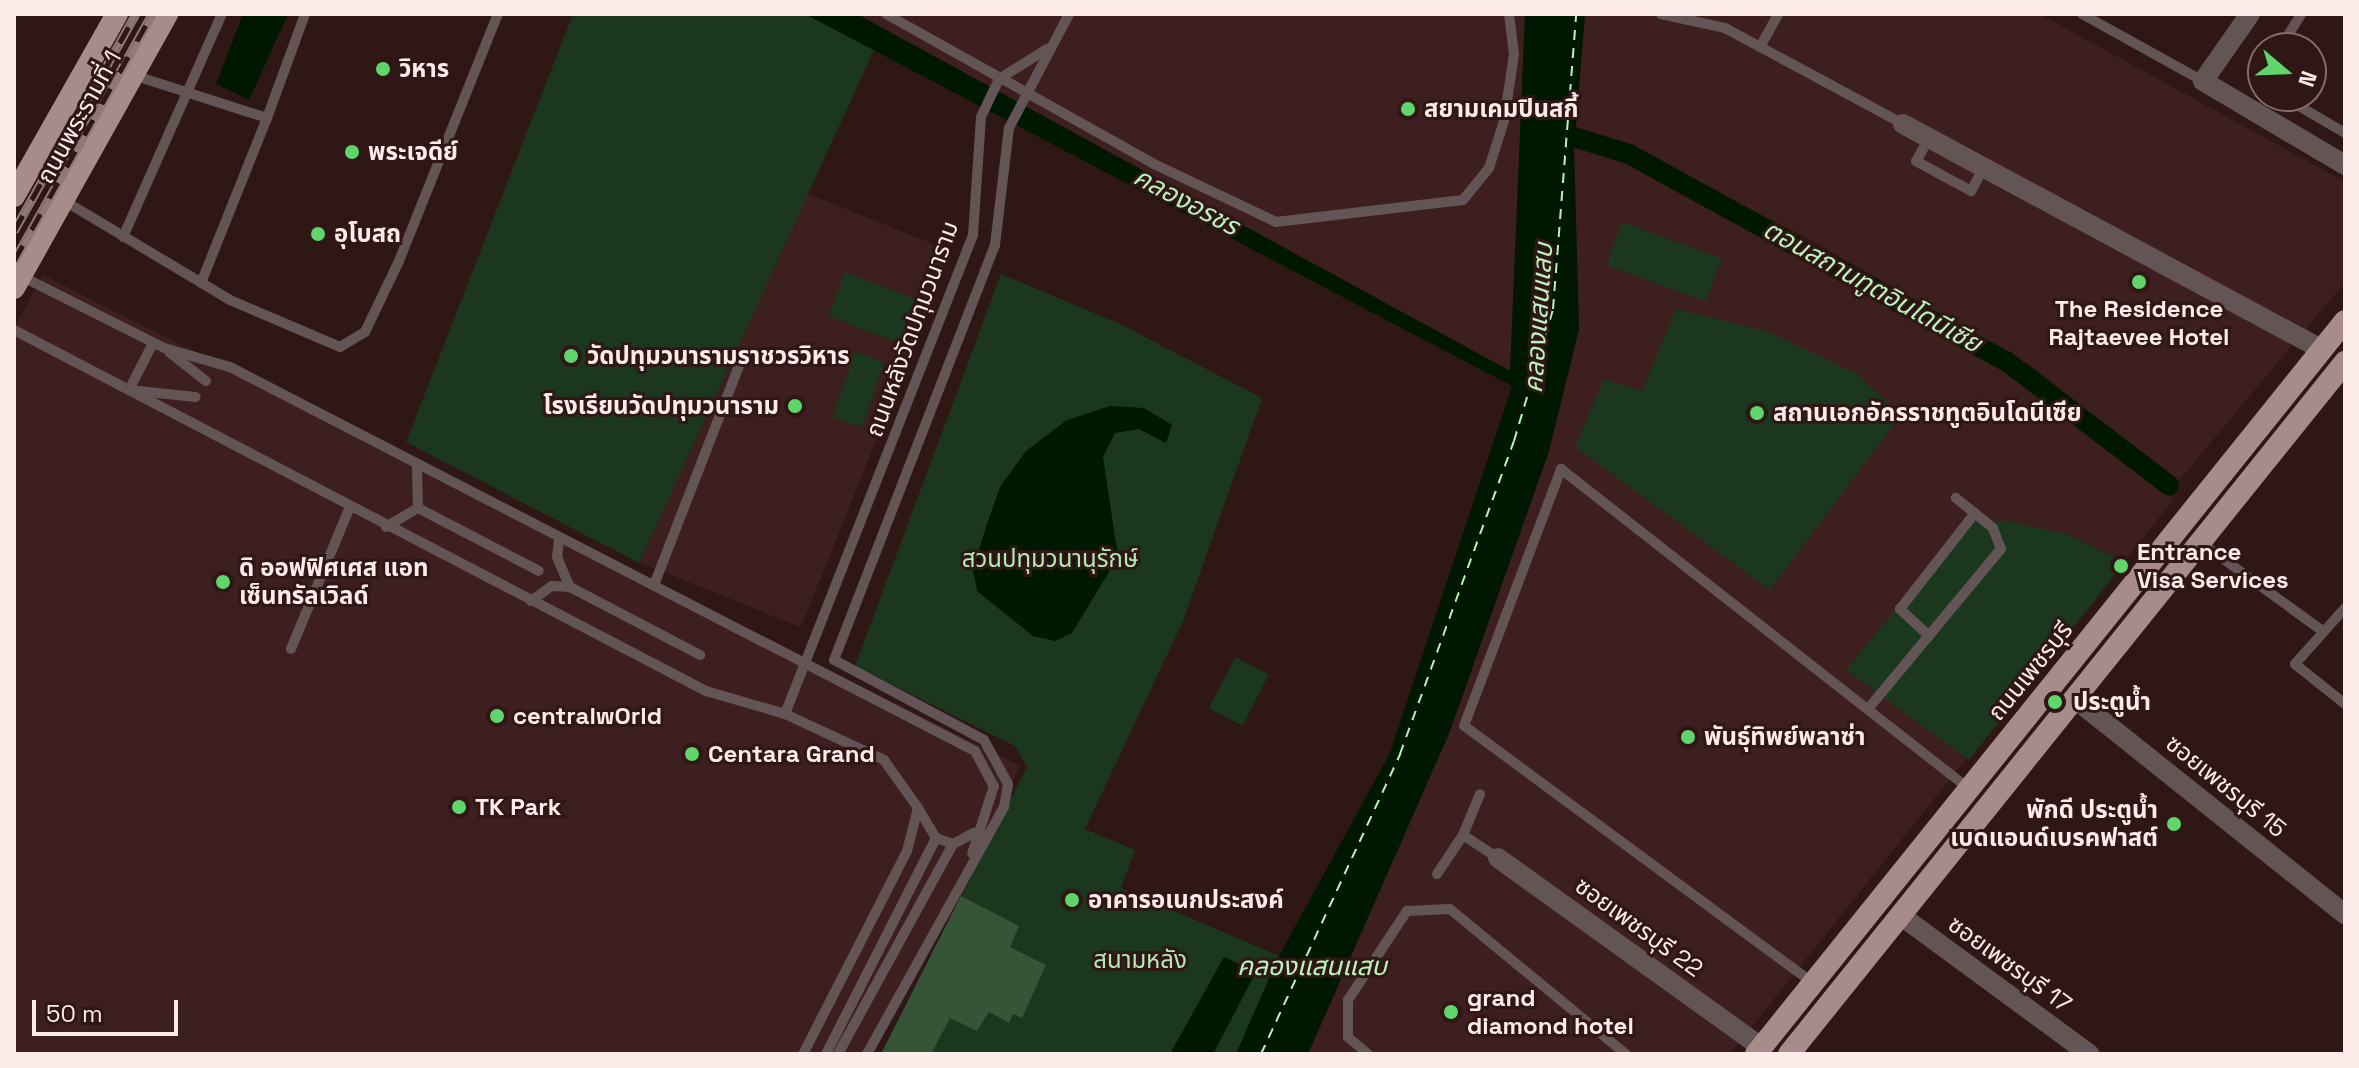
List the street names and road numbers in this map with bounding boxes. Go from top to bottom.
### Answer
street label: ถนนพระรามที่ 1 [31,46,127,188]
street label: ถนนหลังวัดปทุมวนาราม [860,217,964,441]
street label: ถนนเพชรบุรี [1982,616,2078,726]
street label: ซอยเพชรบุรี 15 [2160,729,2292,843]
street label: ซอยเพชรบุรี 22 [1569,871,1709,983]
street label: ซอยเพชรบุรี 17 [1943,910,2077,1018]

